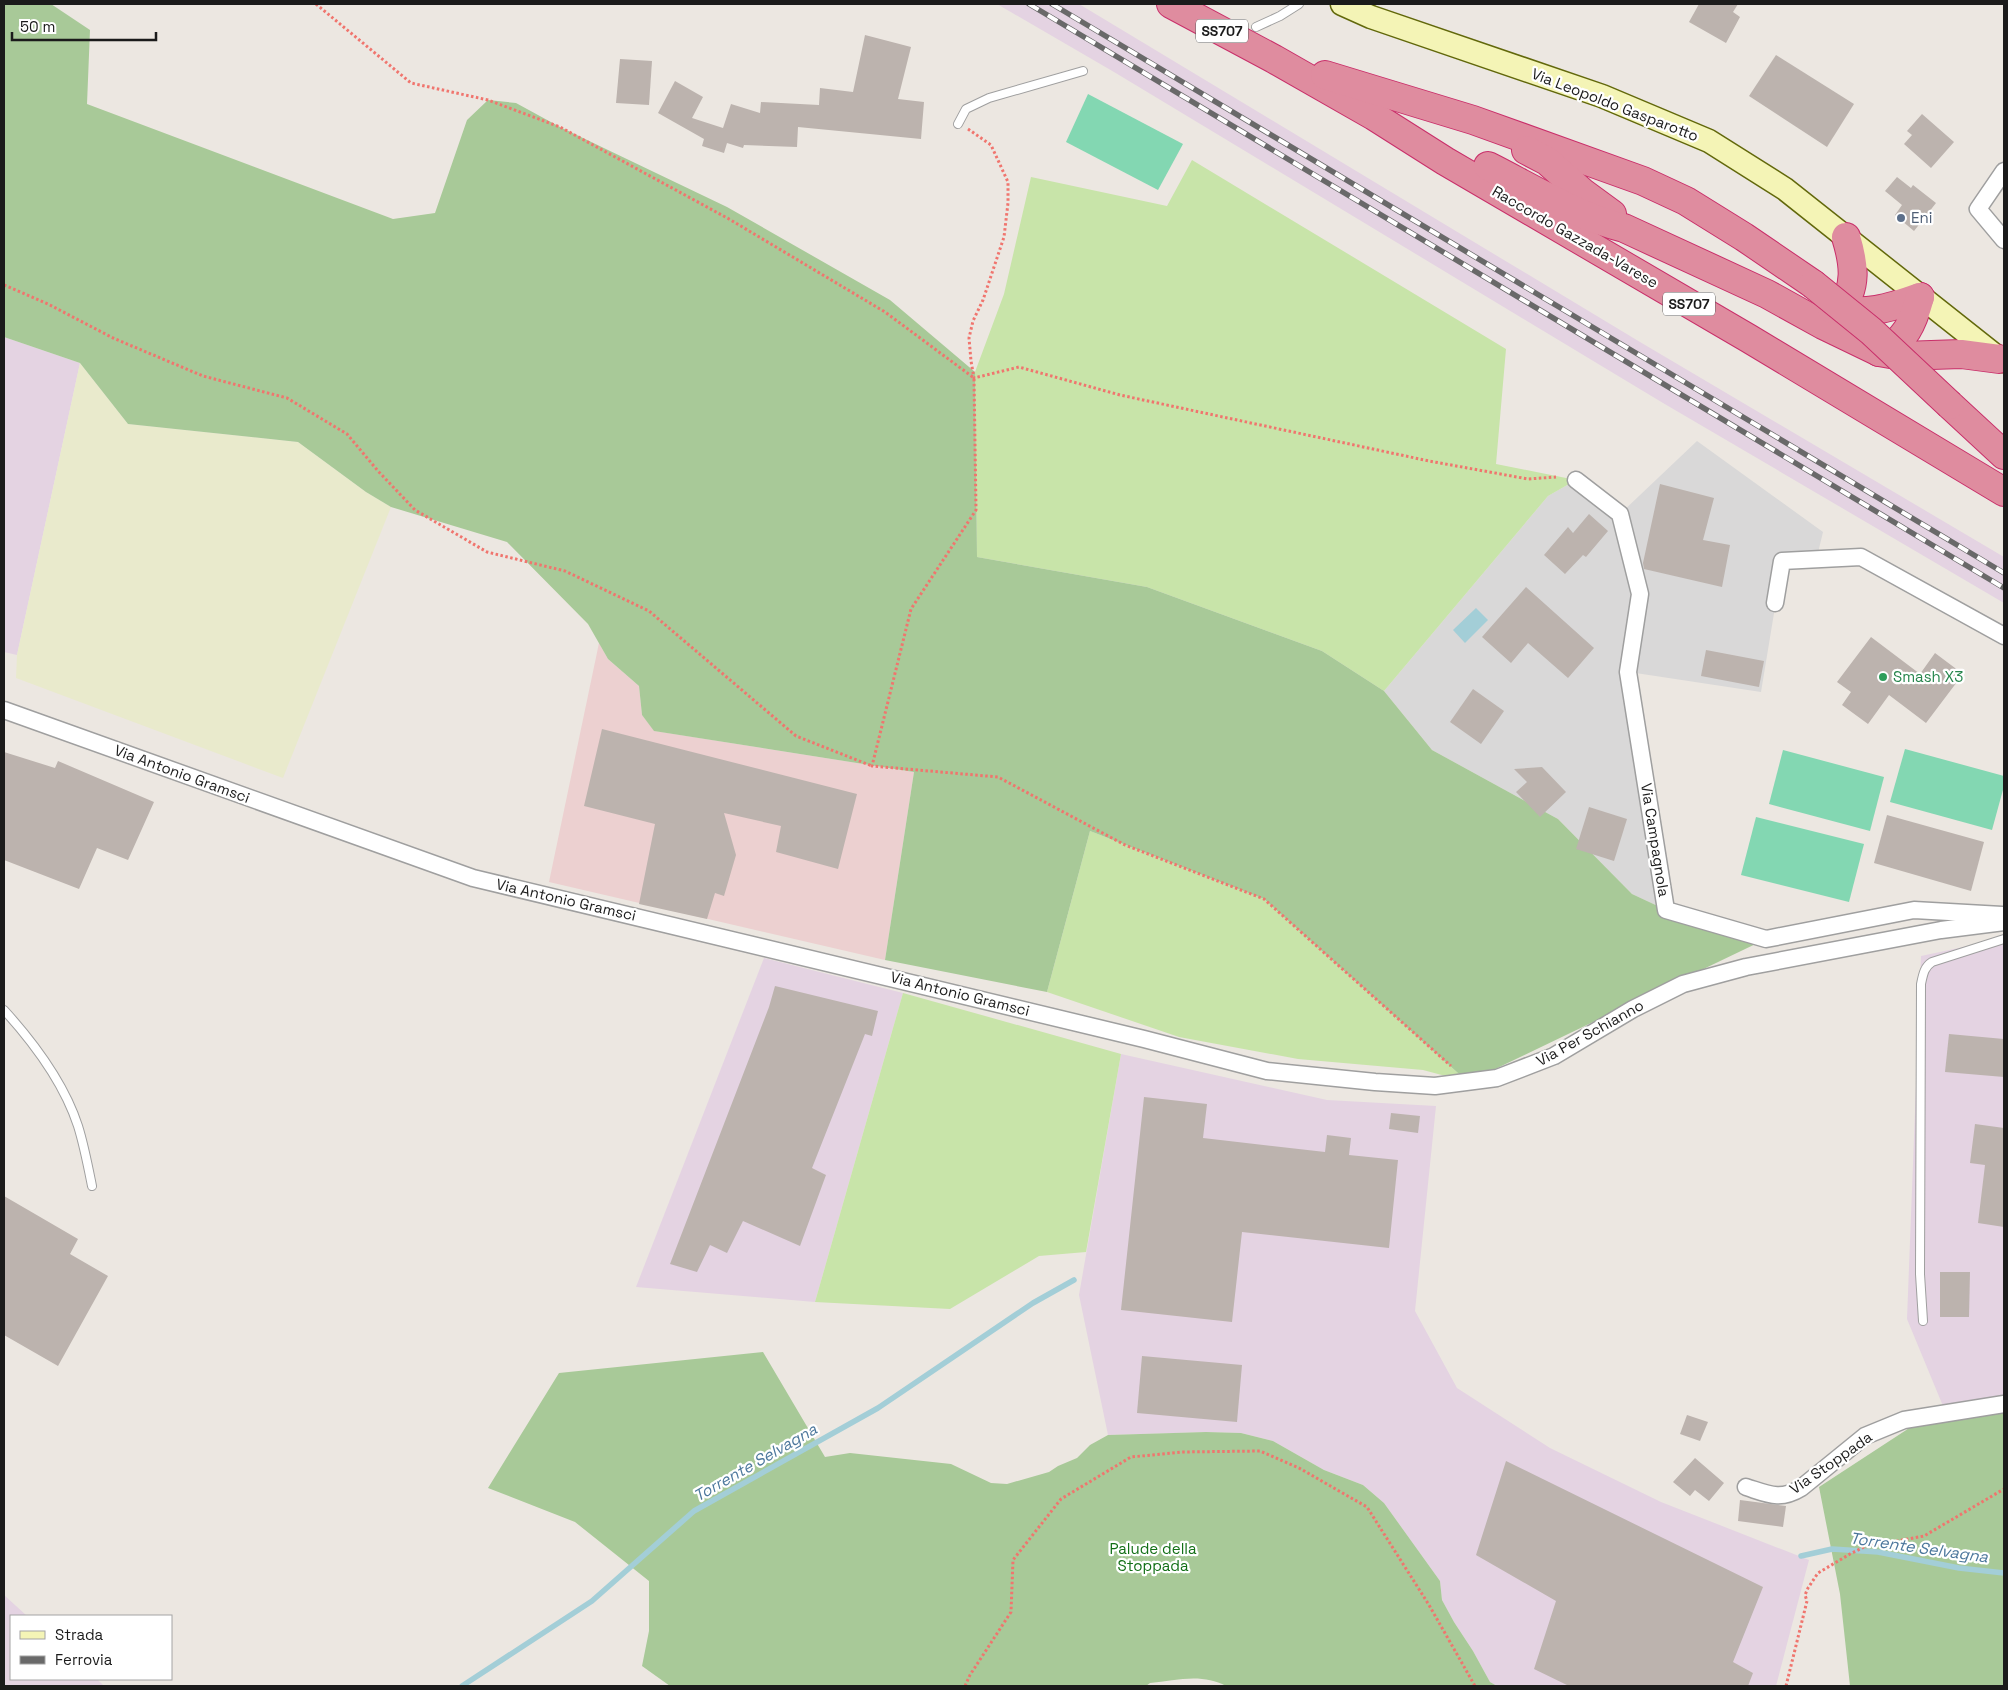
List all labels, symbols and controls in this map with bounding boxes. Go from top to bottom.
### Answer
scale bar [12,10,156,42]
text: 50 m [20,17,55,36]
road number: SS707 [1196,20,1248,42]
street label: Via Leopoldo Gasparotto [1529,64,1701,145]
street label: Raccordo Gazzada-Varese [1489,181,1662,292]
place label: Eni [1911,208,1932,227]
marker: Eni [1895,212,1907,224]
road number: SS707 [1663,292,1715,316]
place label: Smash X3 [1893,667,1963,686]
marker: Smash X3 [1877,671,1889,683]
street label: Via Antonio Gramsci [112,740,253,807]
street label: Via Campagnola [1637,782,1674,899]
street label: Via Antonio Gramsci [494,874,638,925]
street label: Via Antonio Gramsci [888,967,1032,1020]
street label: Via Per Schianno [1533,995,1647,1070]
water label: Torrente Selvagna [690,1418,821,1506]
street label: Via Stoppada [1786,1427,1876,1498]
water label: Torrente Selvagna [1849,1527,1990,1568]
park label: Palude della Stoppada [1109,1539,1197,1575]
legend [10,1615,172,1680]
text: Strada [55,1625,104,1644]
text: Ferrovia [55,1650,113,1669]

